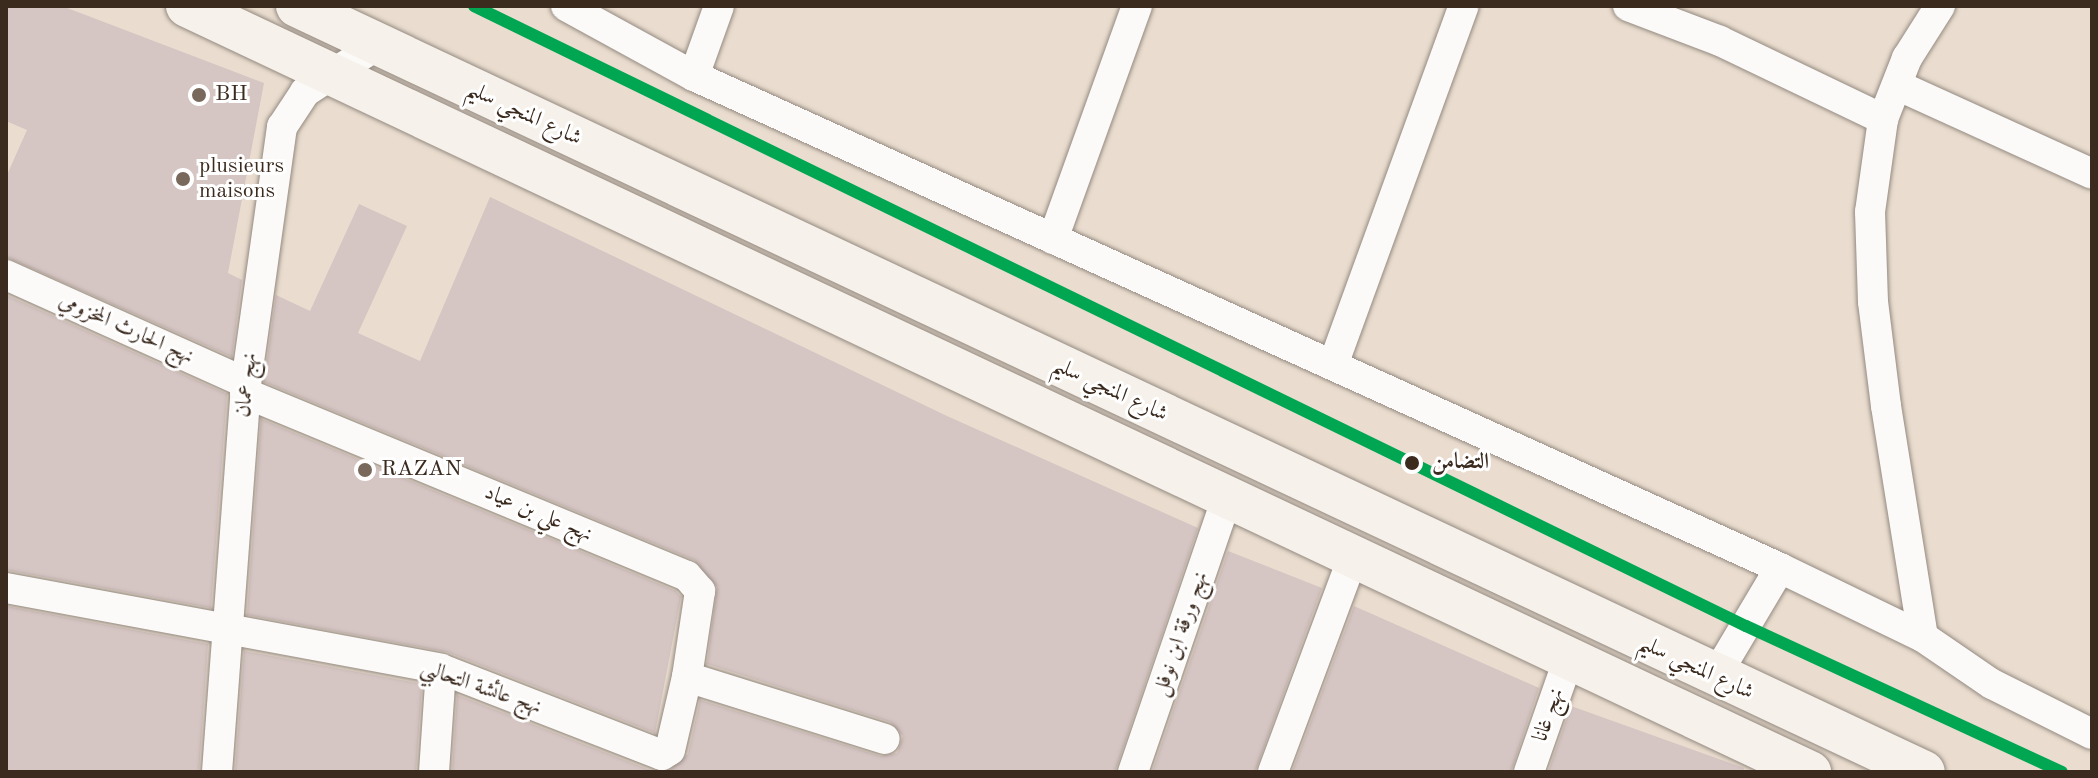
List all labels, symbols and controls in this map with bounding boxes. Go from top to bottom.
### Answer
street label: شارع المنجي سليم [462,76,586,152]
place label: BH [215,82,248,108]
marker: BH [190,86,208,104]
place label: plusieurs maisons [199,153,284,204]
marker: plusieurs maisons [174,170,192,188]
street label: نهج الحارث المخزومي [54,287,198,371]
street label: نهج عمان [230,351,264,419]
street label: شارع المنجي سليم [1048,352,1172,428]
marker: التضامن [1399,450,1425,476]
place label: التضامن [1432,450,1489,476]
place label: RAZAN [381,457,462,483]
marker: RAZAN [356,461,374,479]
street label: نهج علي بن عياد [480,479,596,549]
street label: نهج ورقة ابن نوفل [1147,568,1215,700]
street label: شارع المنجي سليم [1634,630,1758,706]
street label: نهج عائشة التحالبي [417,655,545,721]
street label: نهج غانا [1528,685,1570,745]

